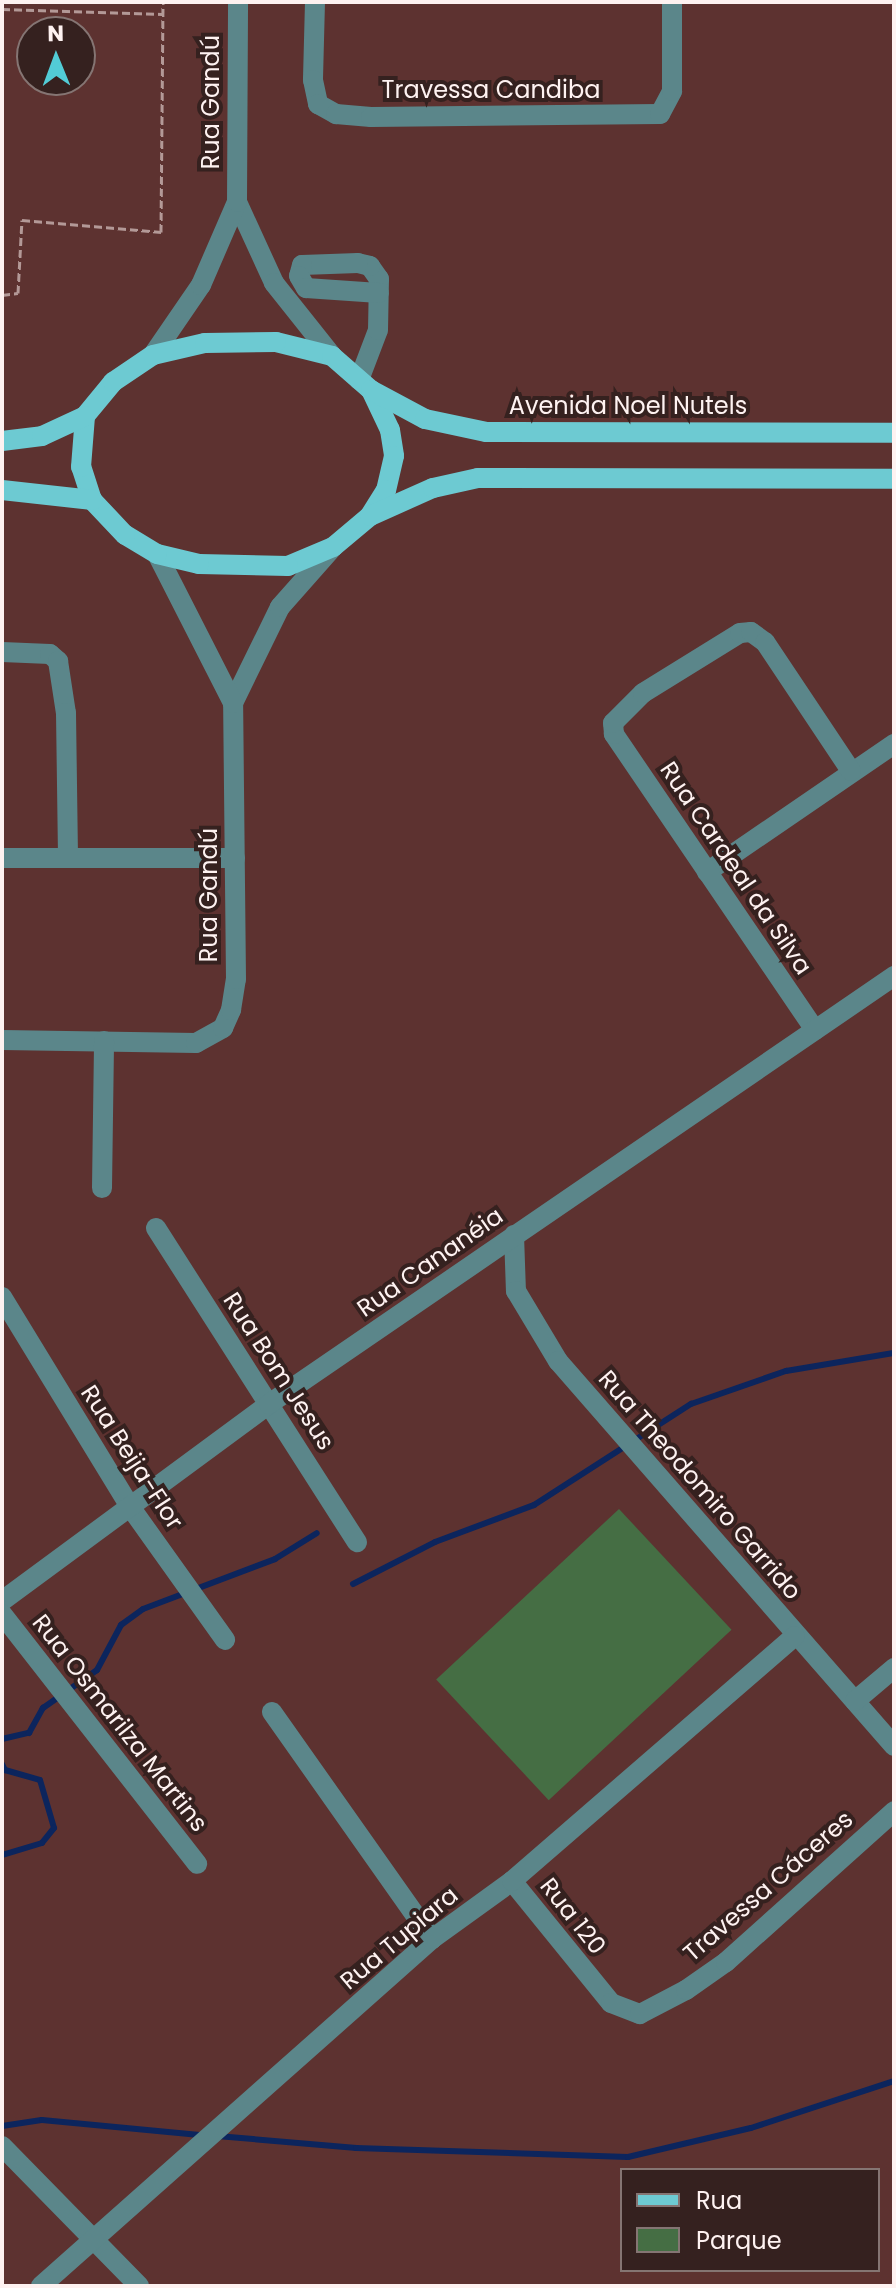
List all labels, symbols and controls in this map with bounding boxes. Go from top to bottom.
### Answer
north arrow [16,16,96,96]
text: N [47,18,64,49]
street label: Rua Gandú [197,35,225,169]
street label: Travessa Candiba [382,76,600,104]
street label: Avenida Noel Nutels [509,392,747,420]
street label: Rua Cardeal da Silva [654,756,818,980]
street label: Rua Gandú [195,828,223,962]
street label: Rua Cananéia [352,1201,508,1323]
street label: Rua Bom Jesus [217,1287,341,1455]
street label: Rua Theodomiro Garrido [593,1364,807,1606]
street label: Rua Beija-Flor [75,1380,189,1534]
street label: Rua Osmarilza Martins [26,1609,214,1837]
street label: Travessa Cáceres [678,1805,858,1967]
street label: Rua 120 [534,1872,612,1960]
street label: Rua Tupiara [334,1881,464,1995]
legend [620,2168,880,2272]
text: Rua [696,2184,742,2217]
text: Parque [696,2224,782,2257]

